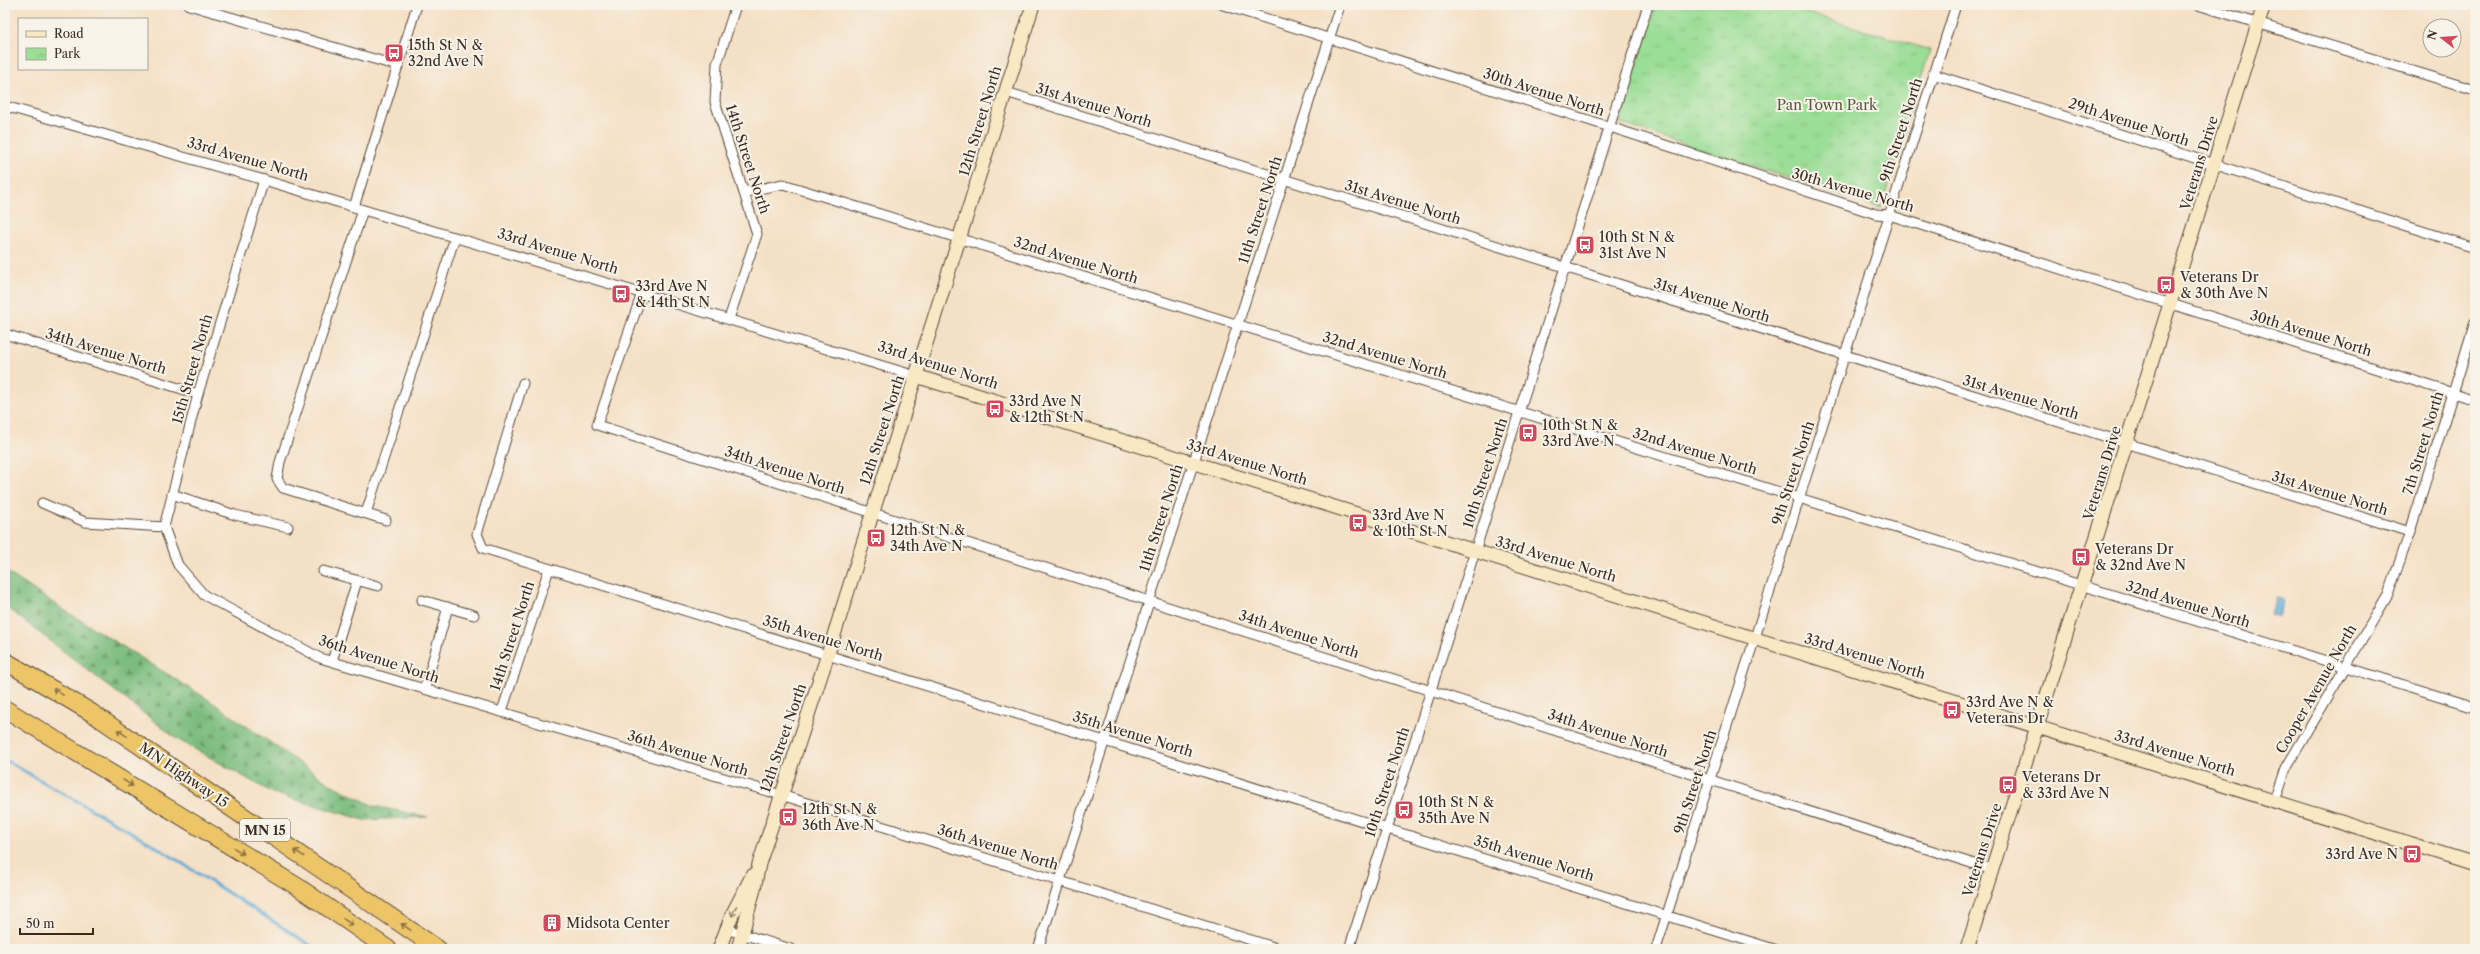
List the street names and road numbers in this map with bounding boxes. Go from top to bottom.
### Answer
street label: 12th Street North [955,64,1005,178]
street label: 30th Avenue North [1481,64,1607,120]
street label: 9th Street North [1876,75,1926,184]
street label: 31st Avenue North [1034,79,1155,131]
street label: 29th Avenue North [2066,94,2192,150]
street label: 14th Street North [722,102,774,216]
street label: Veterans Drive [2176,114,2222,213]
street label: 33rd Avenue North [185,133,311,185]
street label: 11th Street North [1234,154,1286,266]
street label: 30th Avenue North [1790,164,1916,216]
street label: 31st Avenue North [1343,176,1464,228]
street label: 33rd Avenue North [495,224,621,278]
street label: 32nd Avenue North [1012,233,1141,288]
street label: 31st Avenue North [1652,274,1773,326]
street label: 30th Avenue North [2248,306,2374,360]
street label: 15th Street North [168,312,216,426]
street label: 34th Avenue North [43,324,169,378]
street label: 32nd Avenue North [1321,328,1450,383]
street label: 33rd Avenue North [875,337,1001,393]
street label: 31st Avenue North [1961,371,2082,423]
street label: 12th Street North [856,373,908,487]
street label: 7th Street North [2399,389,2447,497]
street label: 10th Street North [1459,415,1511,530]
street label: 9th Street North [1768,418,1818,527]
street label: 32nd Avenue North [1631,424,1760,479]
street label: Veterans Drive [2079,424,2125,523]
street label: 33rd Avenue North [1184,435,1310,489]
street label: 34th Avenue North [723,442,848,498]
street label: 11th Street North [1135,462,1187,574]
street label: 31st Avenue North [2270,467,2391,519]
street label: 33rd Avenue North [1493,532,1619,586]
street label: 32nd Avenue North [2124,577,2253,632]
street label: 14th Street North [486,579,538,693]
street label: 34th Avenue North [1237,606,1362,662]
street label: 35th Avenue North [761,611,886,665]
street label: Cooper Avenue North [2272,621,2360,757]
street label: 33rd Avenue North [1802,629,1928,683]
street label: 36th Avenue North [316,631,442,687]
street label: 12th Street North [756,681,810,795]
street label: 34th Avenue North [1546,705,1671,761]
street label: 35th Avenue North [1071,707,1196,761]
street label: 10th Street North [1361,724,1413,839]
street label: 36th Avenue North [625,726,751,780]
street label: 33rd Avenue North [2112,726,2238,780]
street label: 9th Street North [1670,727,1720,836]
street label: MN Highway 15 [136,738,232,812]
street label: Veterans Drive [1958,801,2006,900]
road number: MN 15 [240,819,290,841]
street label: 36th Avenue North [935,820,1061,874]
street label: 35th Avenue North [1472,831,1597,885]

